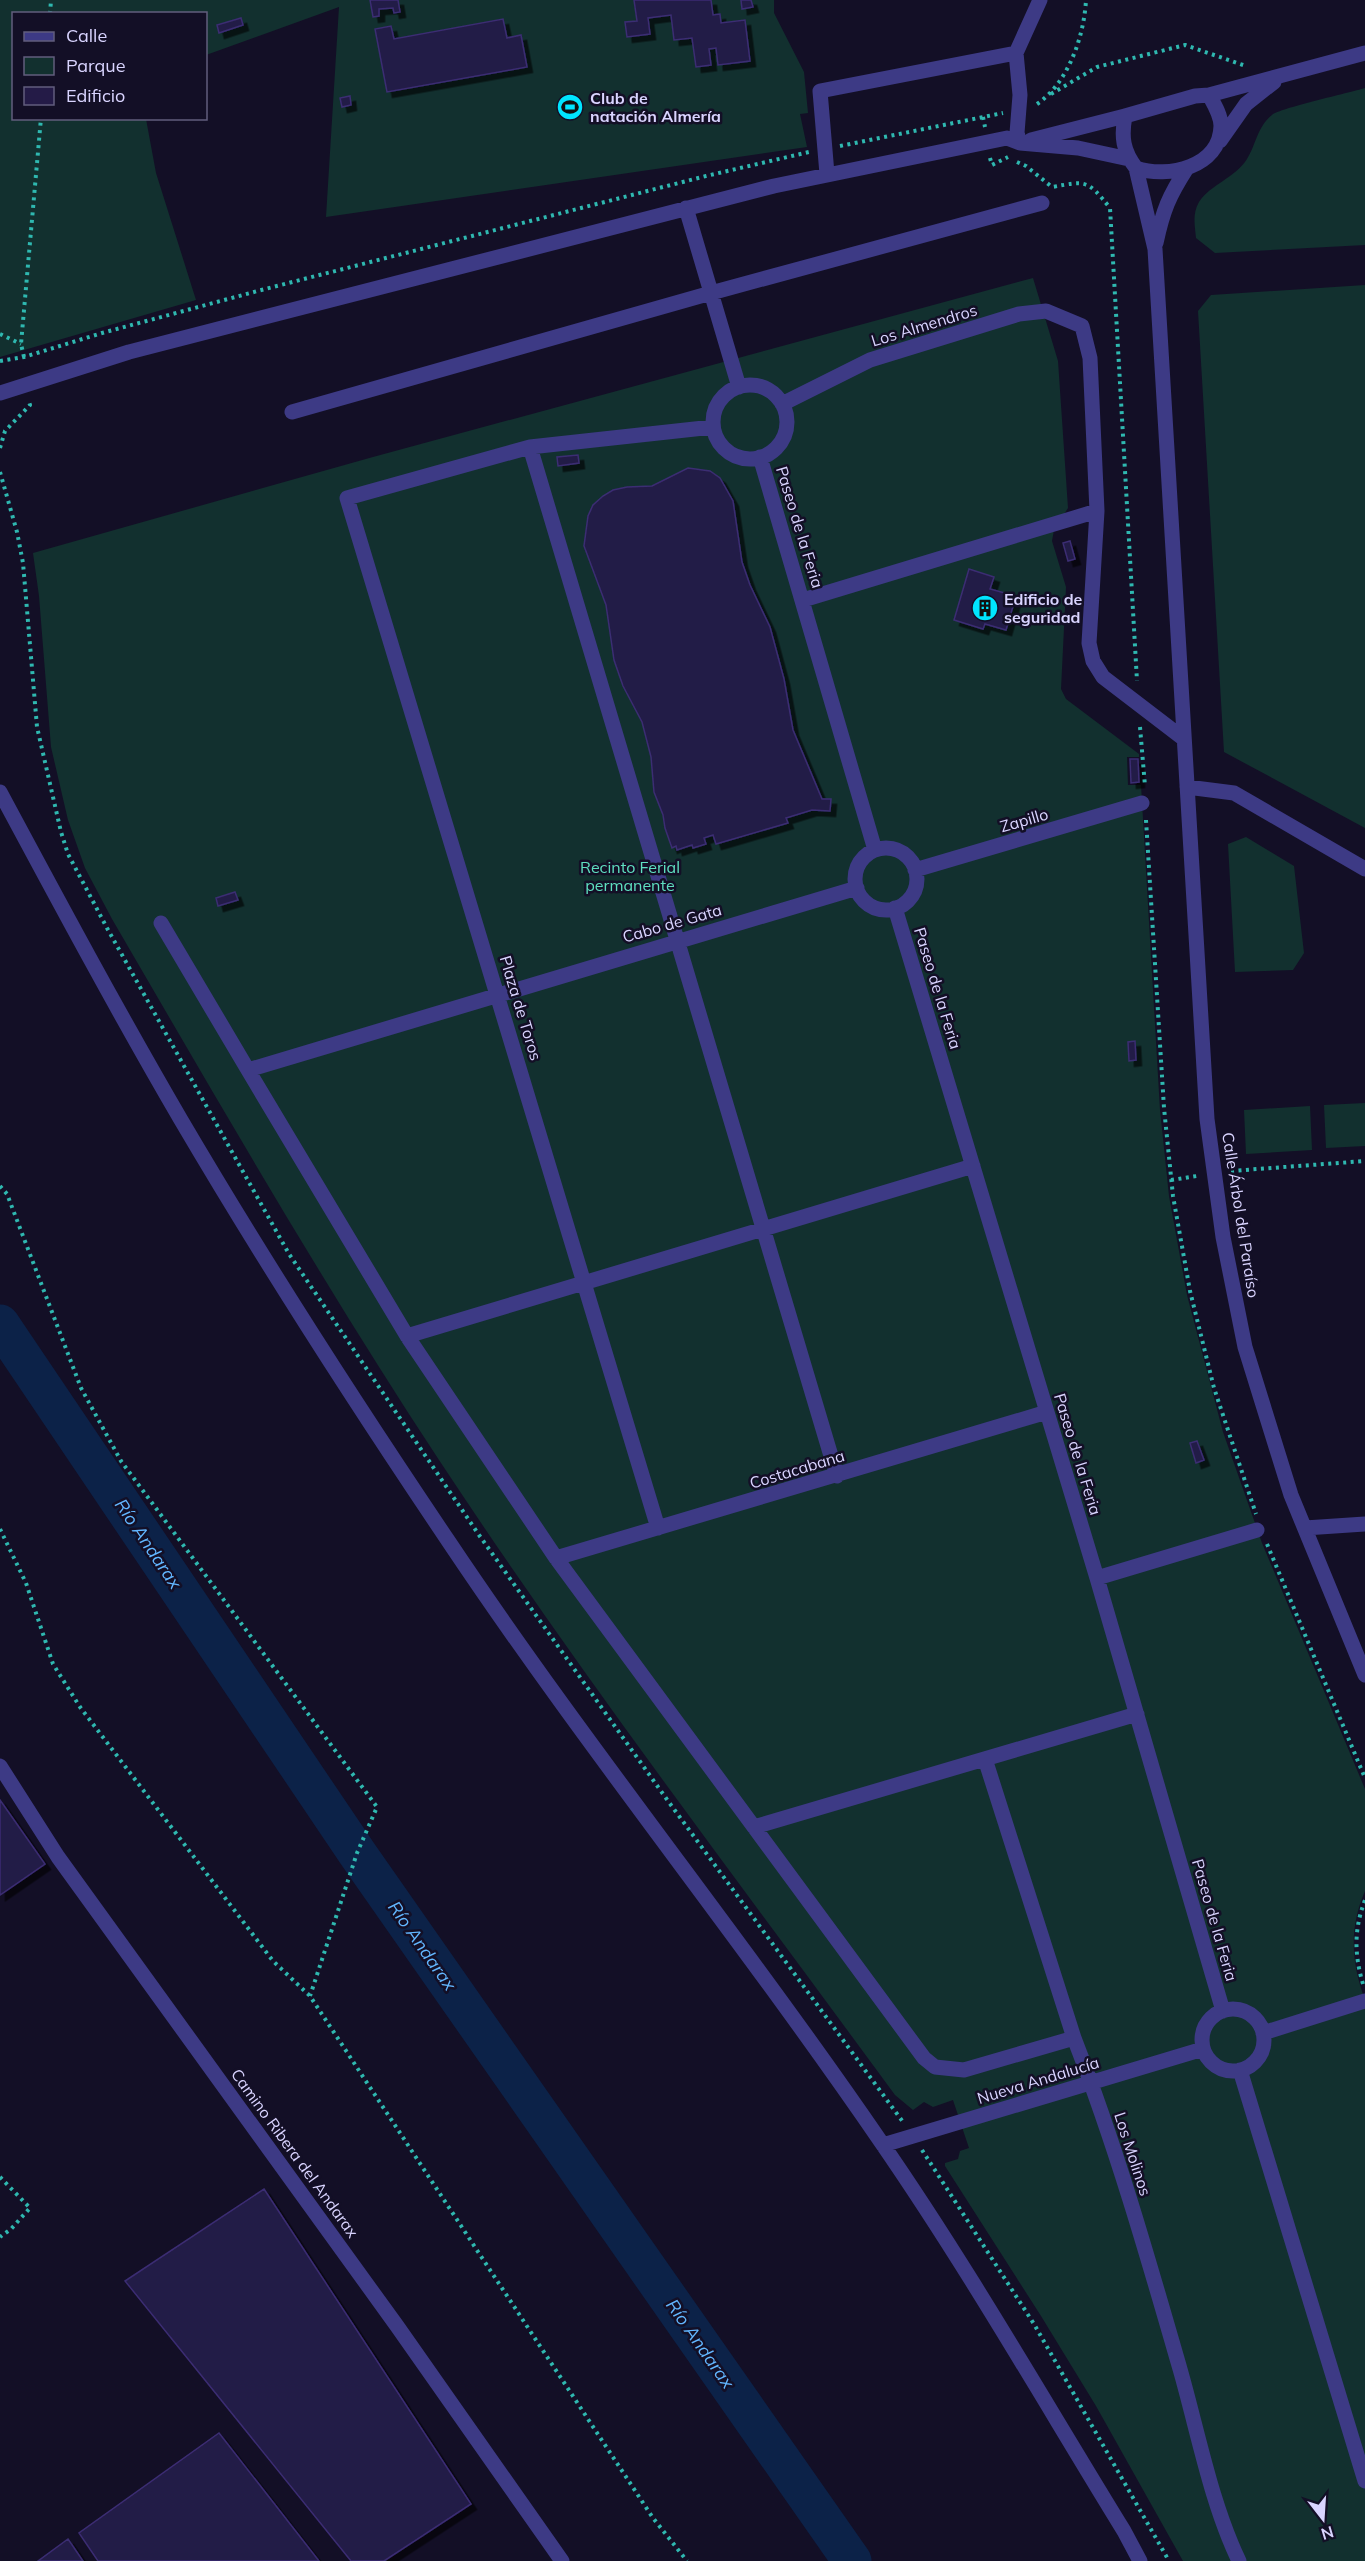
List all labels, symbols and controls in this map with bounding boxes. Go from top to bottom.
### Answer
legend [12,12,207,120]
text: Calle [66,24,107,47]
text: Parque [66,54,125,77]
text: Edificio [66,84,125,107]
place label: Club de natación Almería [590,88,721,126]
sports icon: Club de natación Almería [555,92,585,122]
street label: Los Almendros [868,299,980,351]
street label: Paseo de la Feria [772,464,828,590]
place label: Edificio de seguridad [1004,589,1083,627]
building icon: Edificio de seguridad [970,593,1000,623]
street label: Zapillo [998,804,1050,836]
park label: Recinto Ferial permanente [580,857,680,895]
street label: Cabo de Gata [620,899,724,947]
street label: Paseo de la Feria [910,925,966,1051]
street label: Plaza de Toros [496,953,546,1063]
street label: Calle Árbol del Paraíso [1218,1131,1264,1299]
street label: Paseo de la Feria [1050,1391,1106,1517]
street label: Costacabana [747,1445,847,1493]
water label: Río Andarax [110,1494,187,1594]
street label: Paseo de la Feria [1188,1857,1242,1983]
water label: Río Andarax [383,1897,462,1995]
street label: Nueva Andalucía [975,2052,1101,2108]
street label: Camino Ribera del Andarax [227,2065,363,2242]
street label: Los Molinos [1110,2110,1156,2198]
water label: Río Andarax [661,2295,740,2393]
north arrow [1293,2489,1353,2549]
text: N [1319,2522,1336,2545]

